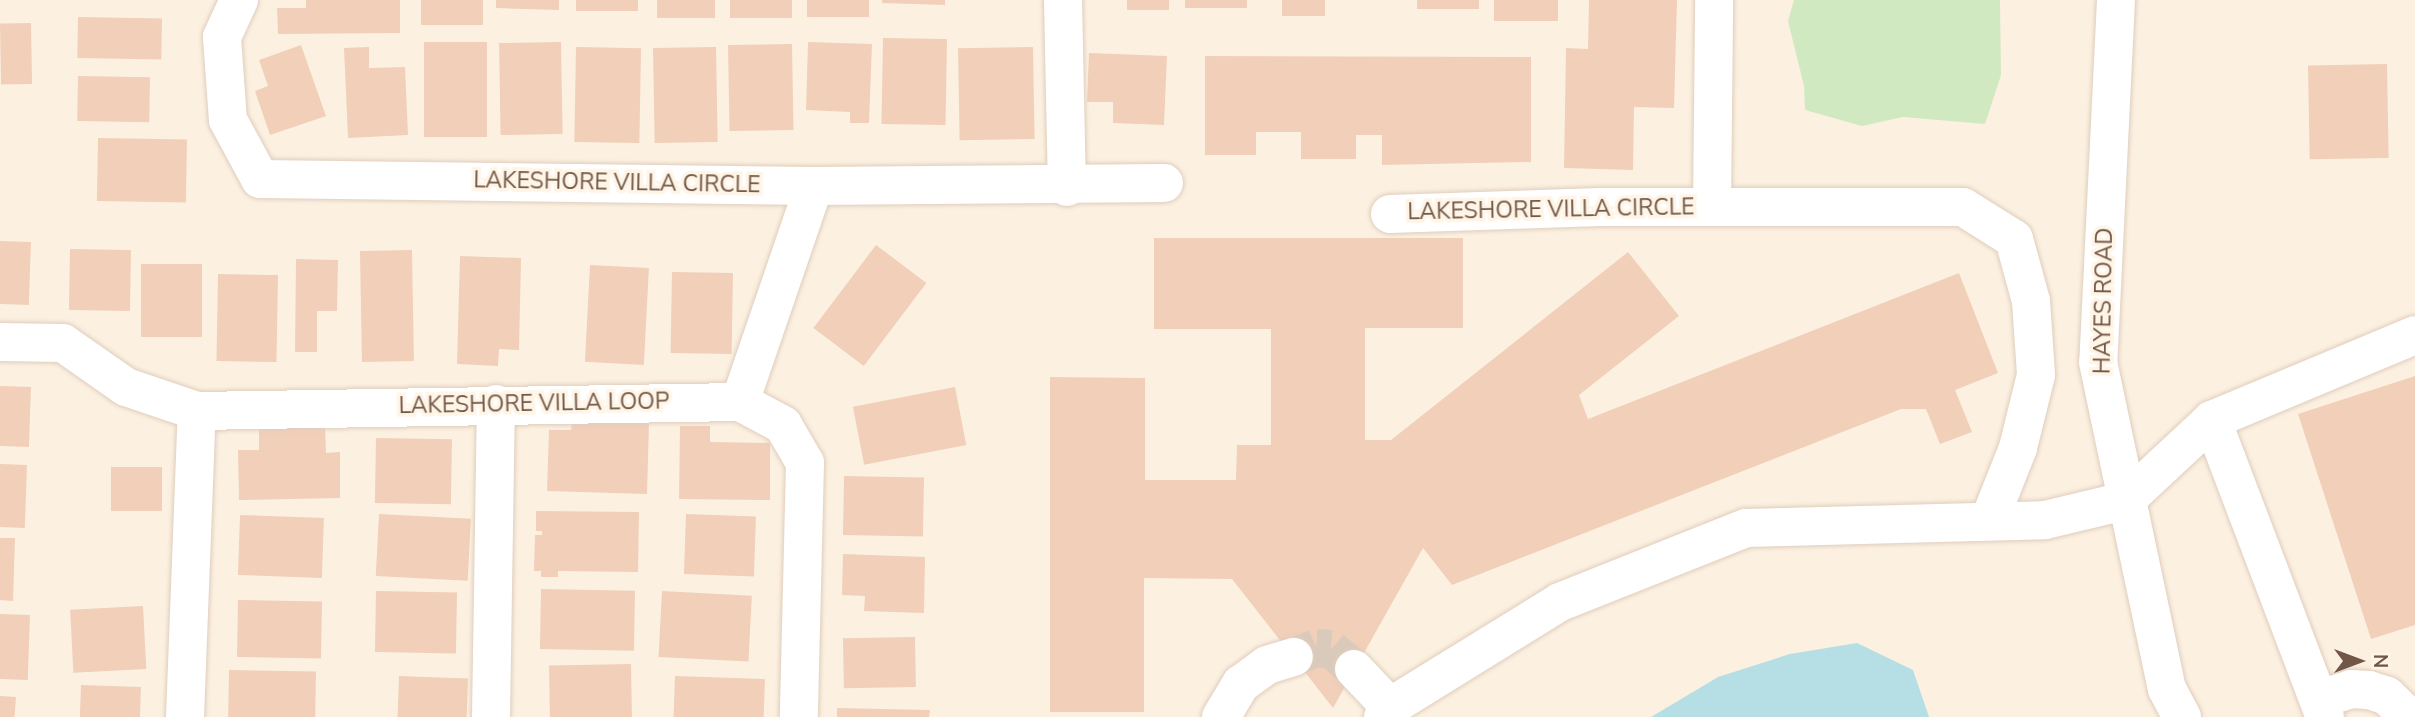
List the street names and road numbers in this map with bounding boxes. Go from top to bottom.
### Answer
street label: LAKESHORE VILLA CIRCLE [473,167,761,199]
street label: LAKESHORE VILLA CIRCLE [1407,194,1695,226]
street label: HAYES ROAD [2089,227,2119,375]
street label: LAKESHORE VILLA LOOP [398,388,670,420]

